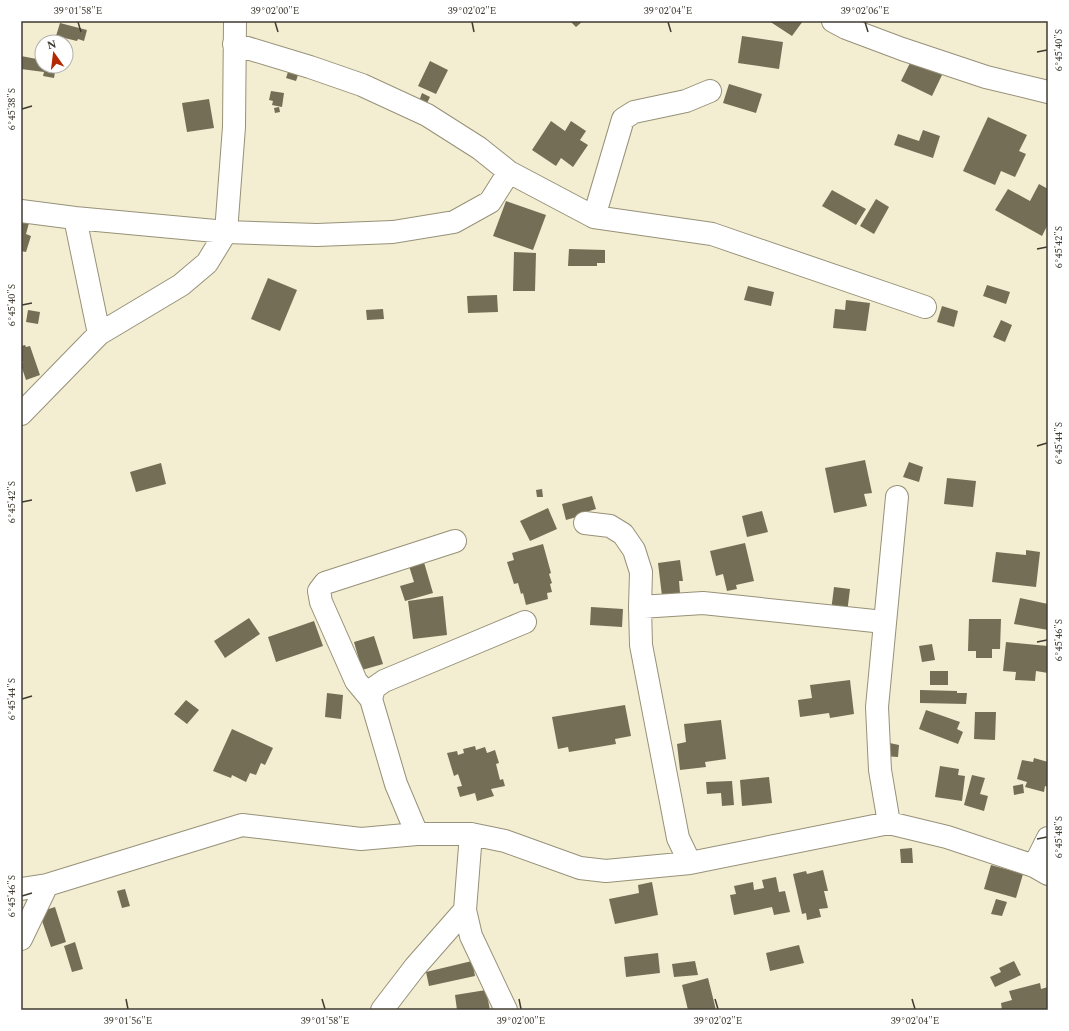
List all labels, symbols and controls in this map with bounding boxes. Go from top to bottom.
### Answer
text: 39°01'58"E [54,3,102,19]
text: 39°02'00"E [251,3,299,19]
text: 39°02'02"E [448,3,496,19]
text: 39°02'04"E [644,3,692,19]
text: 39°02'06"E [841,3,889,19]
text: 6°45'40"S [1051,29,1067,71]
north arrow [34,34,74,74]
text: N [45,35,58,54]
text: 6°45'38"S [4,88,20,130]
text: 6°45'42"S [1051,226,1067,268]
text: 6°45'40"S [4,284,20,326]
text: 6°45'44"S [1051,422,1067,464]
text: 6°45'42"S [4,481,20,523]
text: 6°45'46"S [1051,619,1067,661]
text: 6°45'44"S [4,678,20,720]
text: 6°45'48"S [1051,816,1067,858]
text: 6°45'46"S [4,875,20,917]
text: 39°01'56"E [104,1013,152,1029]
text: 39°01'58"E [301,1013,349,1029]
text: 39°02'00"E [497,1013,545,1029]
text: 39°02'02"E [694,1013,742,1029]
text: 39°02'04"E [891,1013,939,1029]

